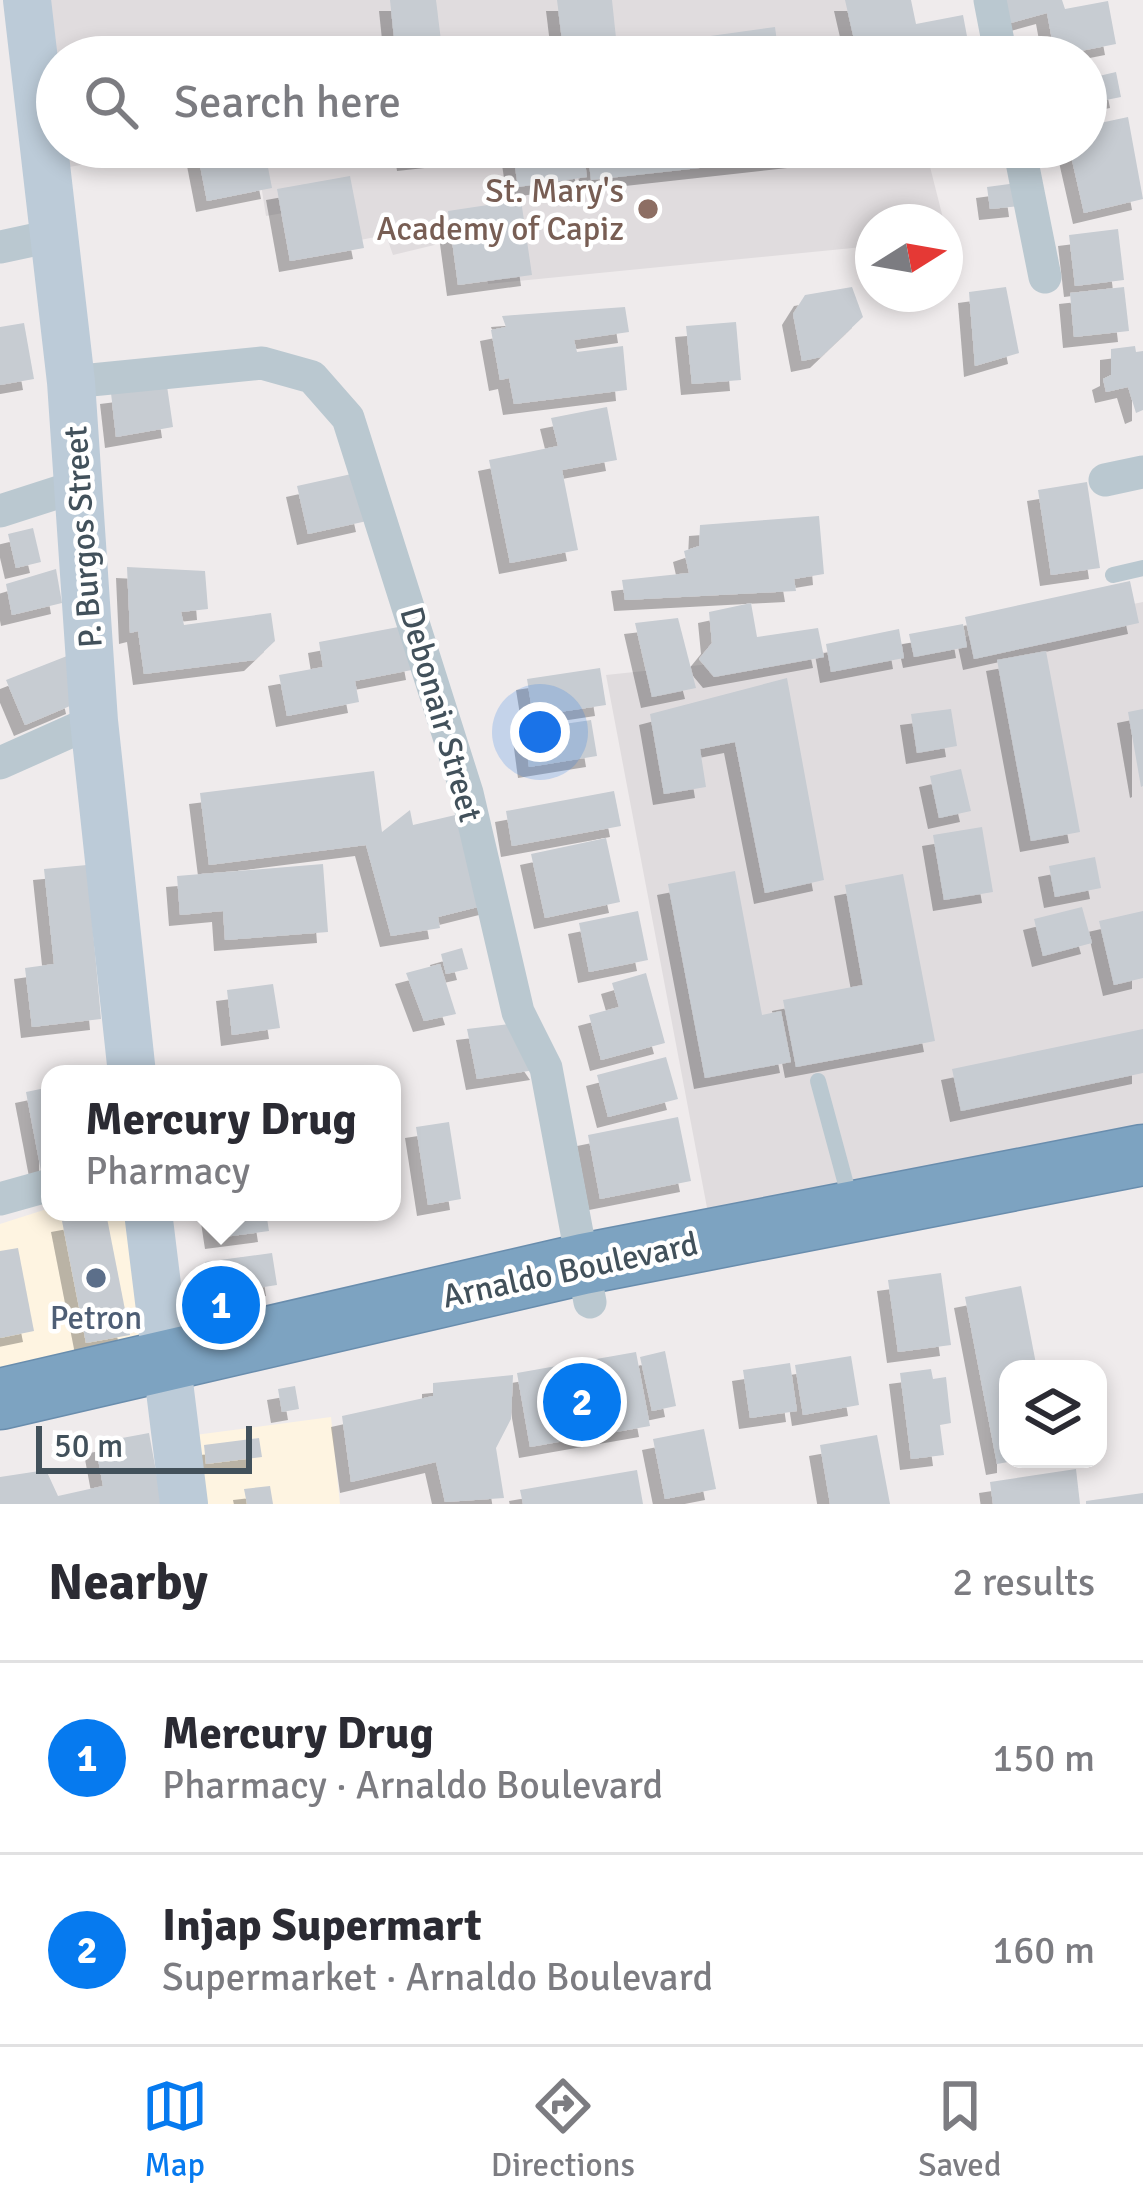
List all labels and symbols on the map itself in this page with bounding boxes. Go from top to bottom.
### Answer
place label: St. Mary's Academy of Capiz [377,171,624,250]
marker: St. Mary's Academy of Capiz [635,196,661,222]
north arrow [855,204,963,312]
street label: P. Burgos Street [55,425,112,649]
street label: Debonair Street [390,602,491,827]
your location [510,702,570,762]
street label: Arnaldo Boulevard [439,1223,702,1318]
pin: 1 [182,1260,260,1350]
marker: Petron [83,1265,109,1291]
place label: Petron [50,1298,142,1339]
pin: 2 [543,1357,621,1447]
scale bar [36,1420,252,1473]

